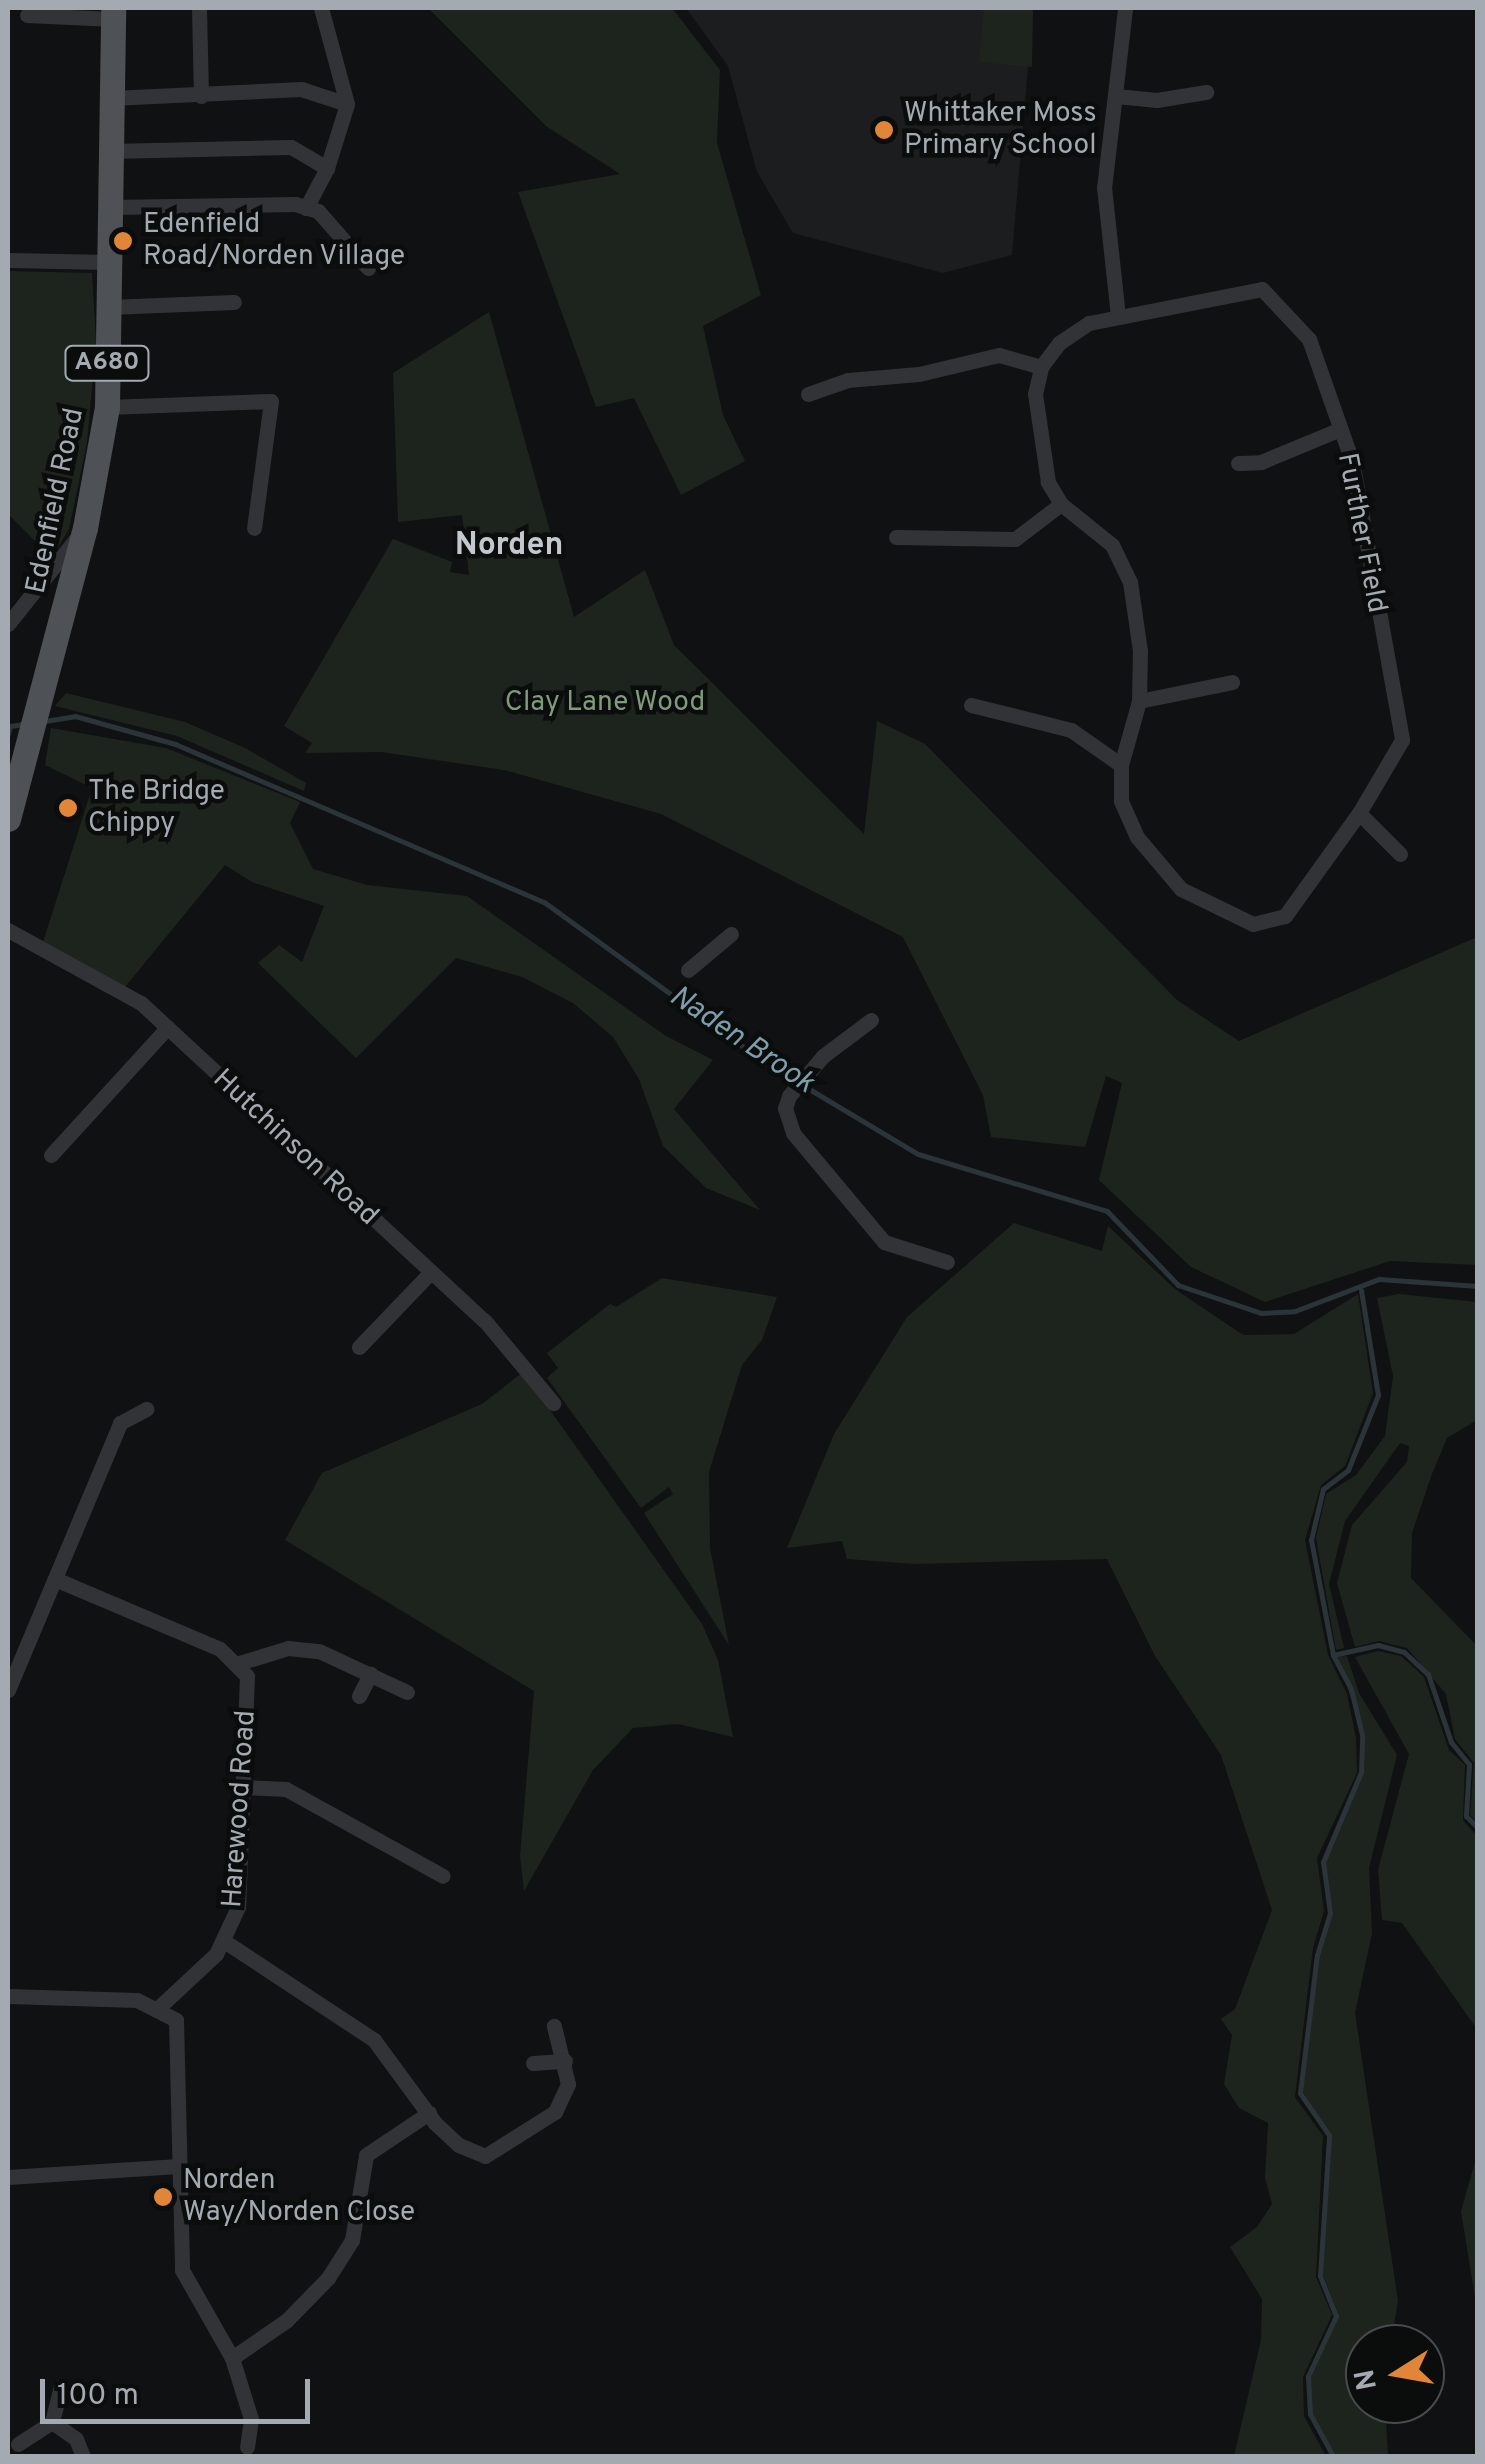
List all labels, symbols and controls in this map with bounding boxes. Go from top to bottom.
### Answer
place label: Whittaker Moss Primary School [904,97,1097,163]
marker: Whittaker Moss Primary School [873,119,895,141]
place label: Edenfield Road/Norden Village [143,208,406,274]
marker: Edenfield Road/Norden Village [112,230,134,252]
road number: A680 [62,343,152,383]
street label: Edenfield Road [20,405,92,597]
street label: Further Field [1329,450,1393,616]
district label: Norden [455,527,563,565]
park label: Clay Lane Wood [505,686,705,720]
place label: The Bridge Chippy [88,775,225,841]
marker: The Bridge Chippy [57,797,79,819]
water label: Naden Brook [662,979,820,1103]
street label: Hutchinson Road [205,1063,385,1233]
street label: Harewood Road [216,1709,264,1909]
place label: Norden Way/Norden Close [183,2164,415,2230]
marker: Norden Way/Norden Close [152,2186,174,2208]
north arrow [1345,2324,1445,2424]
scale bar [45,2359,315,2421]
text: N [1348,2366,1387,2393]
text: 100 m [57,2378,139,2415]

